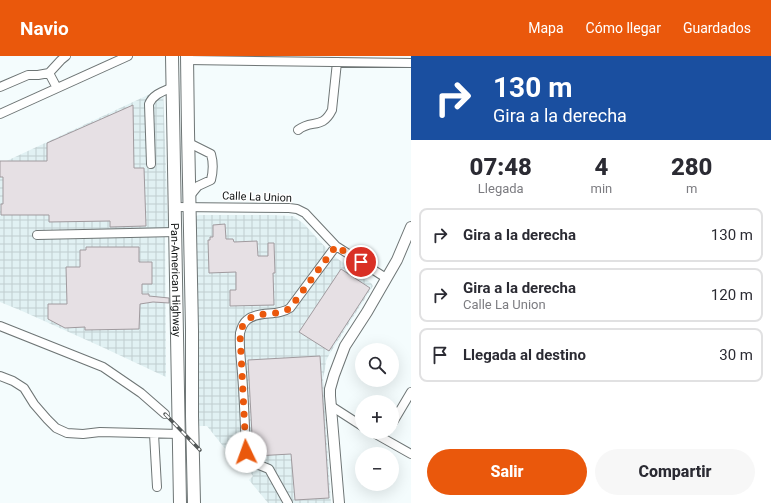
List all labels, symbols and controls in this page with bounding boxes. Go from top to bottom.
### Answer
text: Navio [20,17,69,40]
text: Mapa [528,20,564,36]
text: Cómo llegar [586,20,661,36]
text: Guardados [683,20,751,36]
text: 130 m [493,71,572,104]
icon: right [427,72,479,124]
text: Gira a la derecha [493,105,627,126]
text: 07:48 [470,153,532,181]
text: 4 [594,153,608,181]
text: 280 [671,153,712,181]
text: Llegada [478,181,524,196]
text: min [591,181,612,196]
text: m [686,181,697,196]
street label: Calle La Union [222,189,292,205]
street label: Pan-American Highway [168,223,184,338]
icon: right [429,224,451,246]
text: Gira a la derecha [463,226,576,244]
text: 130 m [711,226,753,244]
pin [344,245,378,279]
icon: arrive [350,251,372,273]
text: Gira a la derecha [463,279,576,297]
icon: right [429,284,451,306]
text: 120 m [711,286,753,304]
text: Calle La Union [463,297,546,312]
map controls [355,343,399,491]
button: search [355,343,399,387]
icon: arrive [429,344,451,366]
text: Llegada al destino [463,346,586,364]
text: 30 m [719,346,753,364]
button: + [355,395,399,439]
position arrow [225,431,267,473]
button: − [355,447,399,491]
button: Salir [427,449,587,495]
button: Compartir [595,449,755,495]

